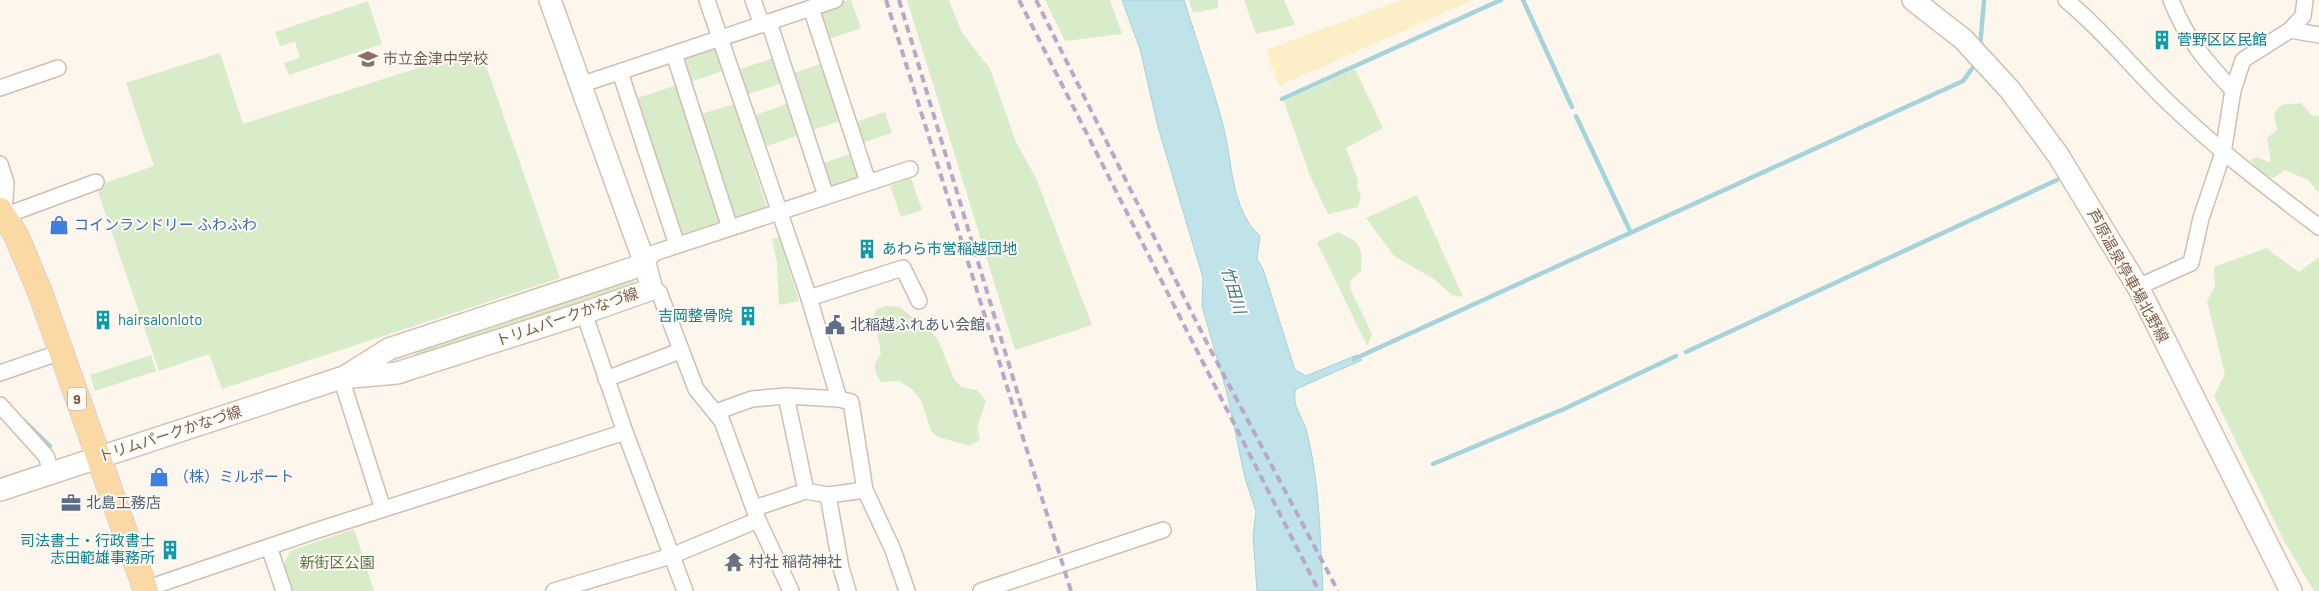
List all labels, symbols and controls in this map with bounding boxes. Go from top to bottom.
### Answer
building icon: 菅野区区民館 [2151,29,2173,51]
place label: 菅野区区民館 [2177,30,2267,48]
school or university icon: 市立金津中学校 [357,48,379,70]
place label: 市立金津中学校 [383,49,488,67]
street label: 芦原温泉停車場北野線 [2085,206,2173,345]
shop icon: コインランドリー ふわふわ [48,214,70,236]
place label: コインランドリー ふわふわ [74,215,257,233]
building icon: あわら市営稲越団地 [856,238,878,260]
place label: あわら市営稲越団地 [882,239,1017,257]
water label: 竹田川 [1218,264,1251,317]
street label: トリムパークかなづ線 [493,283,641,349]
building icon: 吉岡整骨院 [737,305,759,327]
place label: 吉岡整骨院 [658,306,733,324]
building icon: hairsalonloto [92,309,114,331]
place label: hairsalonloto [118,310,203,328]
public building icon: 北稲越ふれあい会館 [824,314,846,336]
place label: 北稲越ふれあい会館 [850,315,985,333]
road number: 9 [68,388,86,410]
street label: トリムパークかなづ線 [96,401,244,465]
shop icon: （株）ミルポート [148,466,170,488]
place label: （株）ミルポート [174,467,294,485]
office icon: 北島工務店 [60,492,82,514]
place label: 北島工務店 [86,493,161,511]
place label: 司法書士・行政書士 志田範雄事務所 [20,531,155,566]
building icon: 司法書士・行政書士 志田範雄事務所 [159,539,181,561]
temple icon: 村社 稲荷神社 [723,551,745,573]
place label: 村社 稲荷神社 [749,552,842,570]
park label: 新街区公園 [299,553,375,571]

